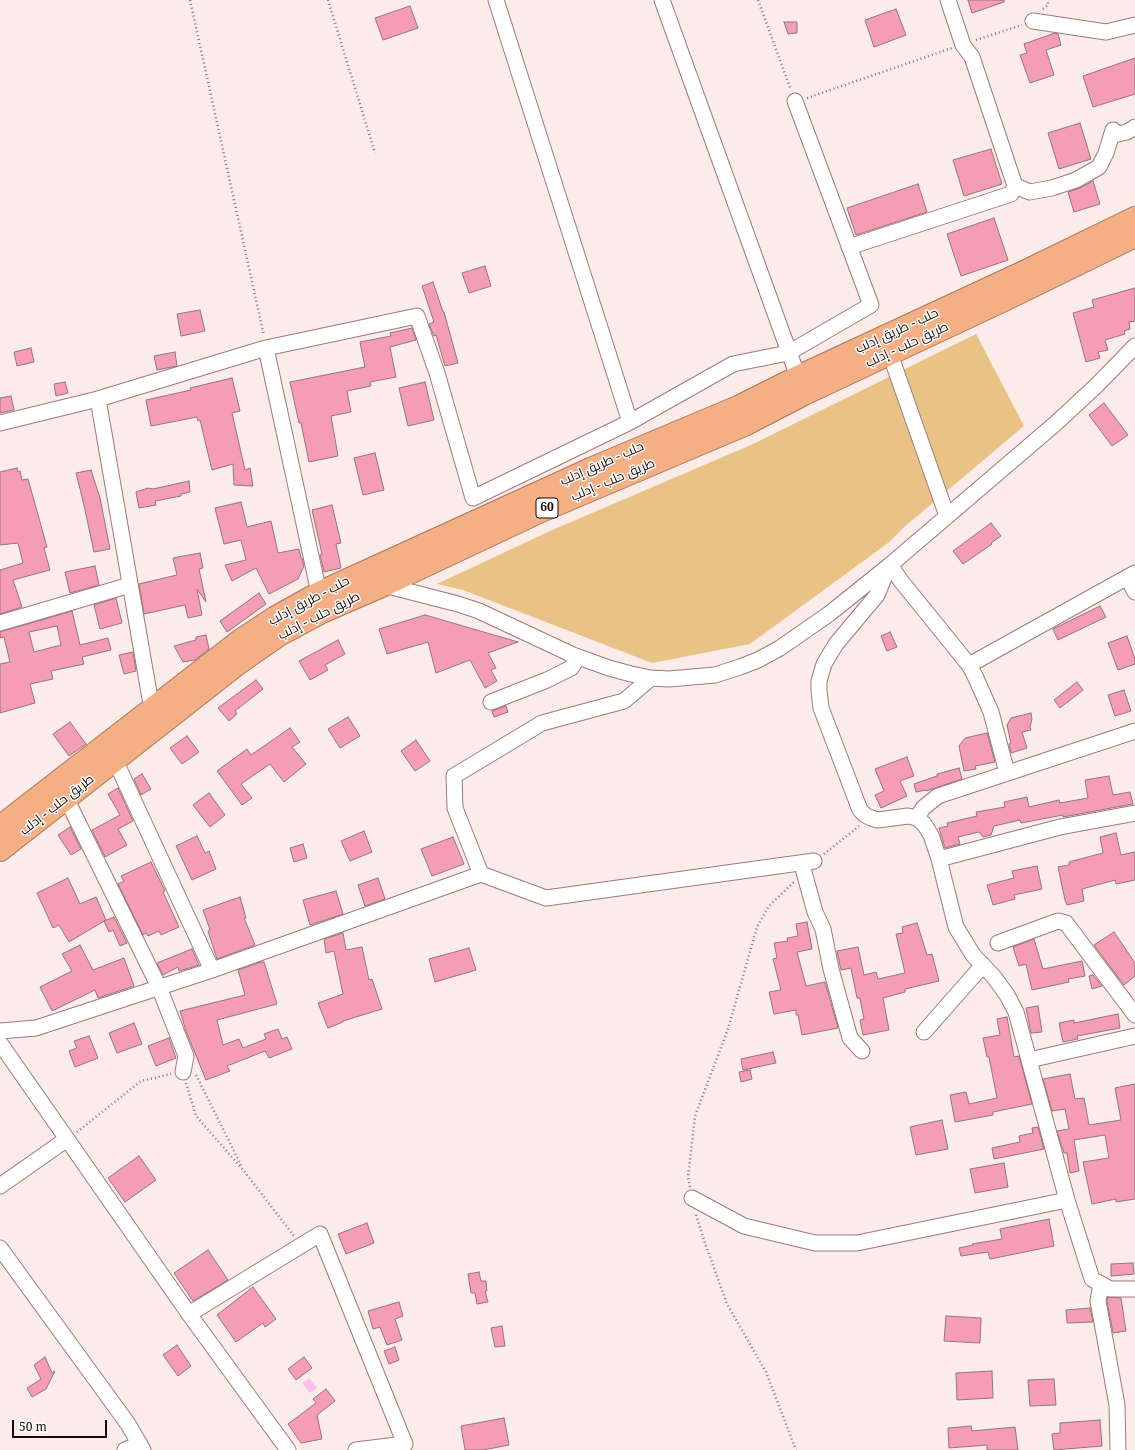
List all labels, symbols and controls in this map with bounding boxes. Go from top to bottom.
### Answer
street label: حلب - طريق إدلب [853,305,941,357]
street label: طريق حلب - إدلب [863,319,951,371]
street label: حلب - طريق إدلب [558,439,646,489]
street label: طريق حلب - إدلب [569,455,657,505]
road number: 60 [536,498,558,518]
street label: حلب - طريق إدلب [266,573,352,629]
street label: طريق حلب - إدلب [276,589,362,643]
street label: طريق حلب - إدلب [17,771,97,839]
scale bar [14,1412,109,1438]
text: 50 m [19,1418,47,1435]

